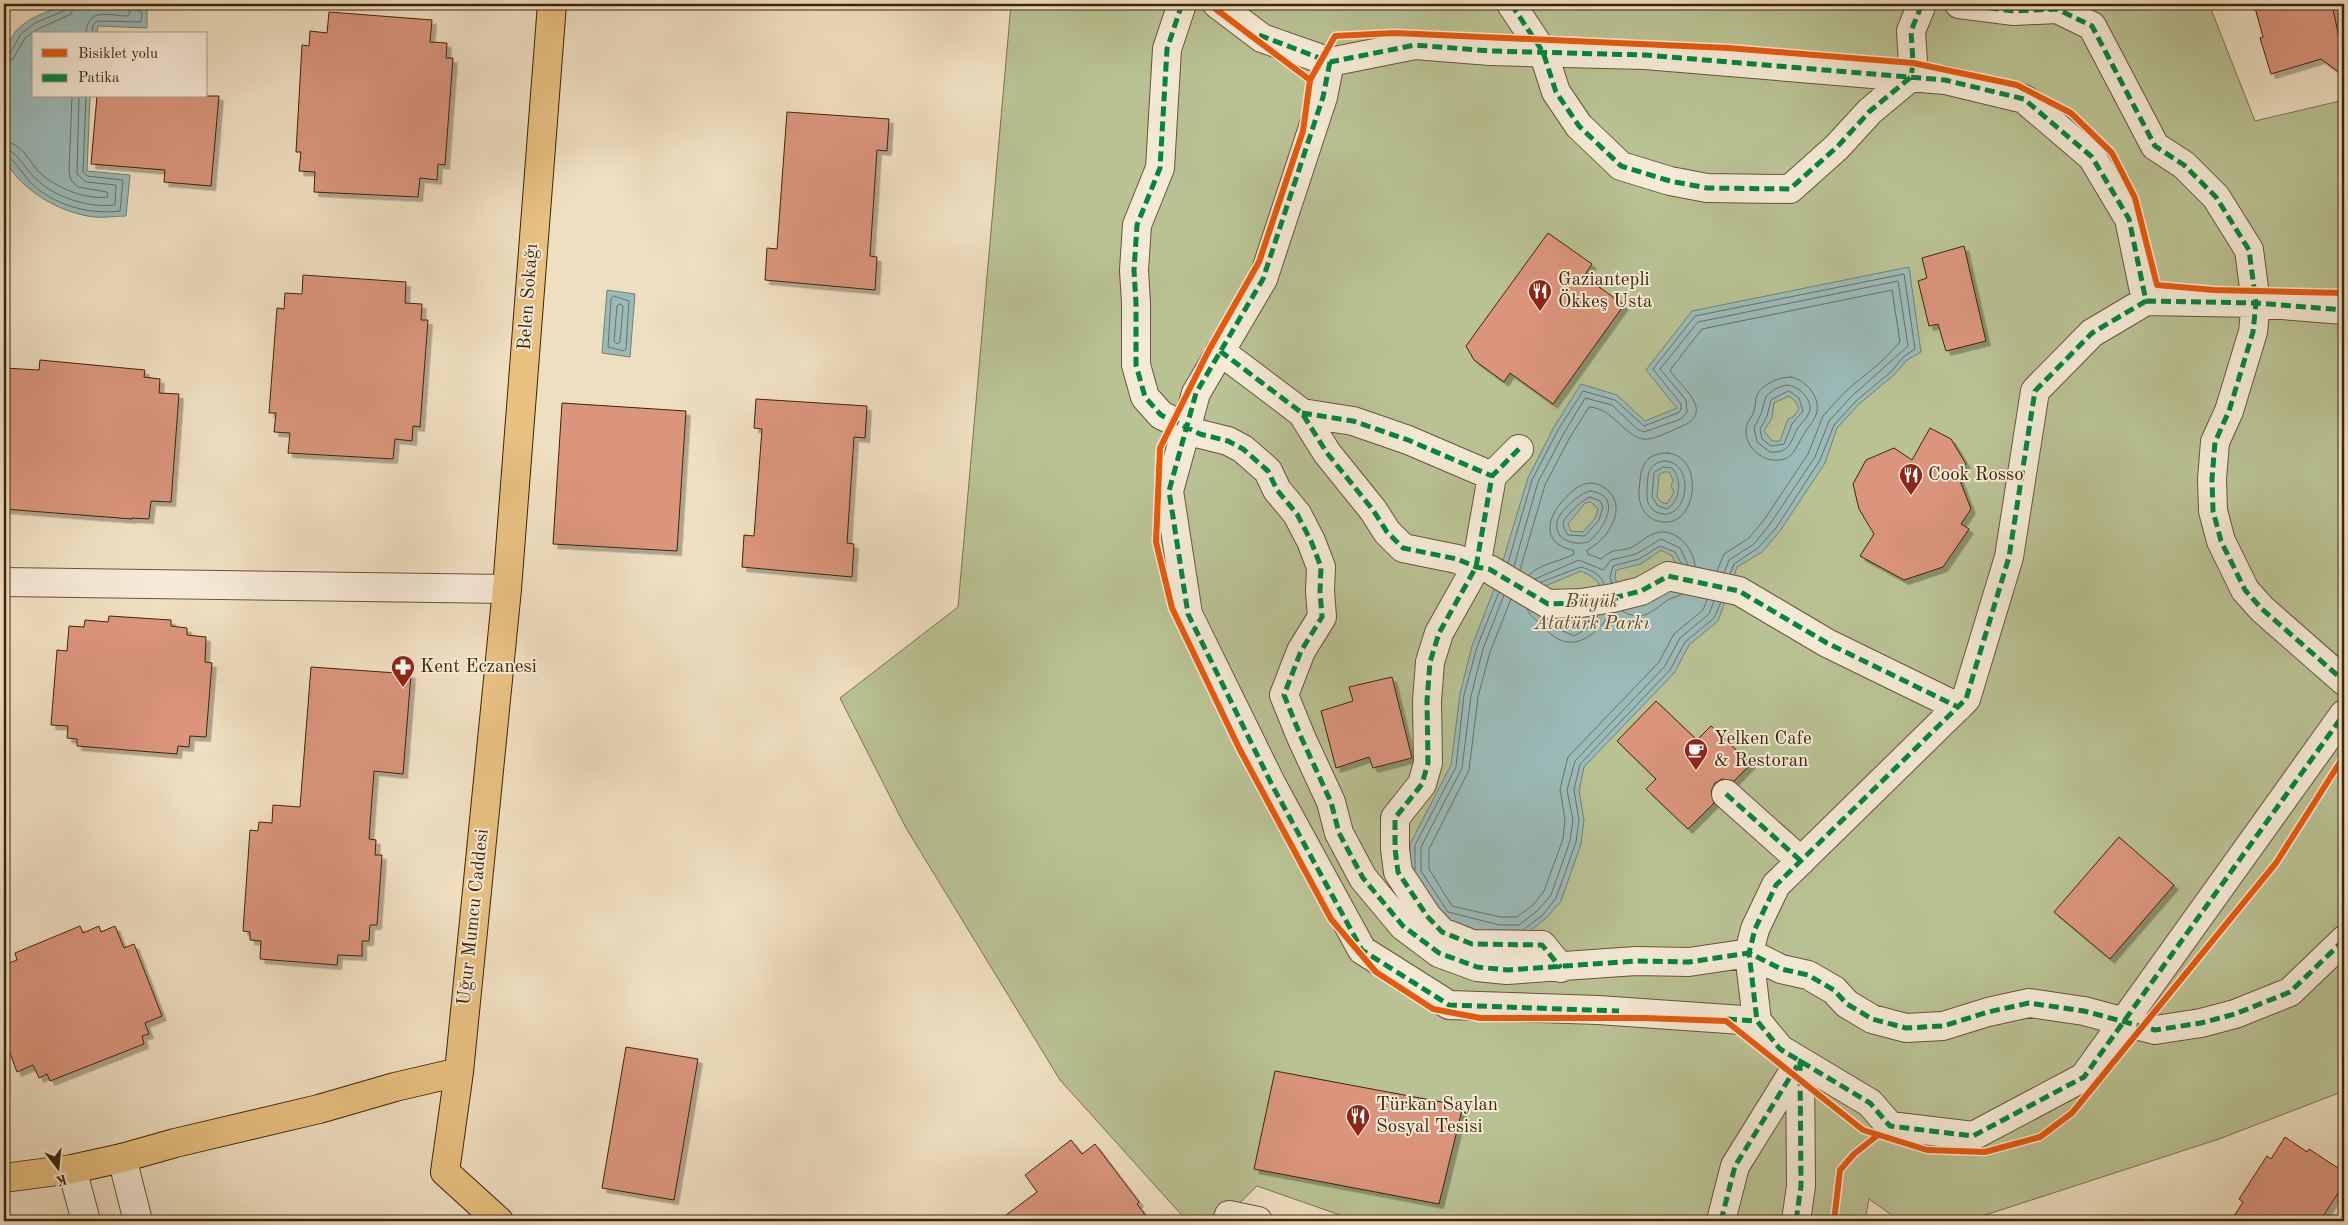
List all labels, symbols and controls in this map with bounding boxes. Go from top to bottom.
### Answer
legend [32,32,208,98]
text: Bisiklet yolu [78,47,158,62]
text: Patika [78,71,120,86]
street label: Belen Sokağı [516,243,542,351]
place label: Gaziantepli Ökkeş Usta [1558,271,1653,312]
restaurant icon: Gaziantepli Ökkeş Usta [1527,278,1553,312]
restaurant icon: Cook Rosso [1898,462,1924,496]
place label: Cook Rosso [1928,466,2024,485]
park label: Büyük Atatürk Parkı [1533,593,1650,634]
pharmacy icon: Kent Eczanesi [390,654,416,688]
place label: Kent Eczanesi [420,658,537,677]
place label: Yelken Cafe & Restoran [1714,730,1812,771]
cafe icon: Yelken Cafe & Restoran [1683,737,1709,771]
street label: Uğur Mumcu Caddesi [455,828,493,1006]
place label: Türkan Saylan Sosyal Tesisi [1376,1096,1498,1137]
restaurant icon: Türkan Saylan Sosyal Tesisi [1345,1103,1371,1137]
north arrow [32,1142,82,1192]
text: K [54,1171,68,1188]

